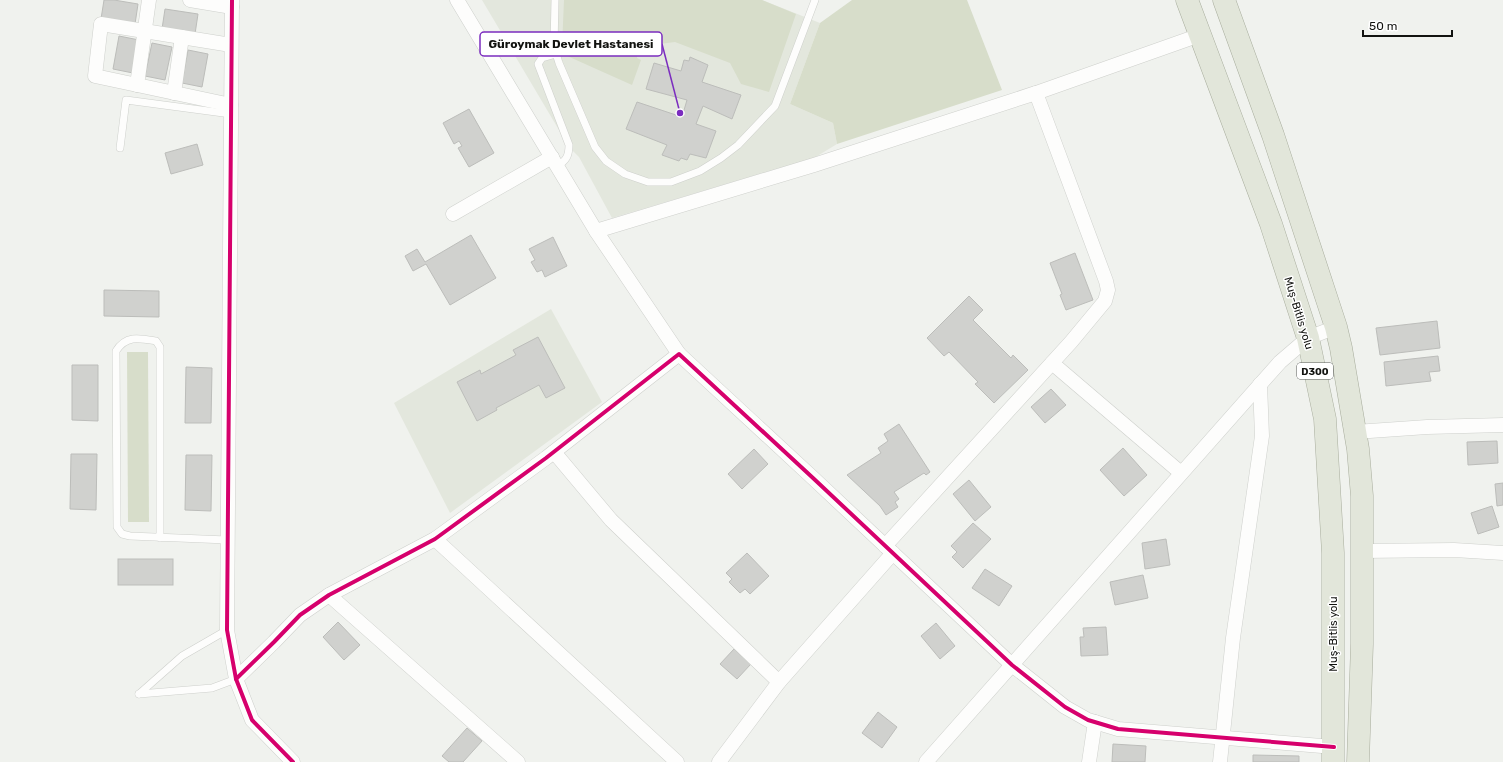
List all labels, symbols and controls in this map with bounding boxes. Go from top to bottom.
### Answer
scale bar [1363,12,1452,38]
text: 50 m [1369,19,1397,33]
callout: Güroymak Devlet Hastanesi [480,32,662,56]
text: Güroymak Devlet Hastanesi [488,37,654,51]
street label: Muş-Bitlis yolu [1281,275,1316,351]
road number: D300 [1297,363,1333,379]
street label: Muş-Bitlis yolu [1327,596,1340,672]

